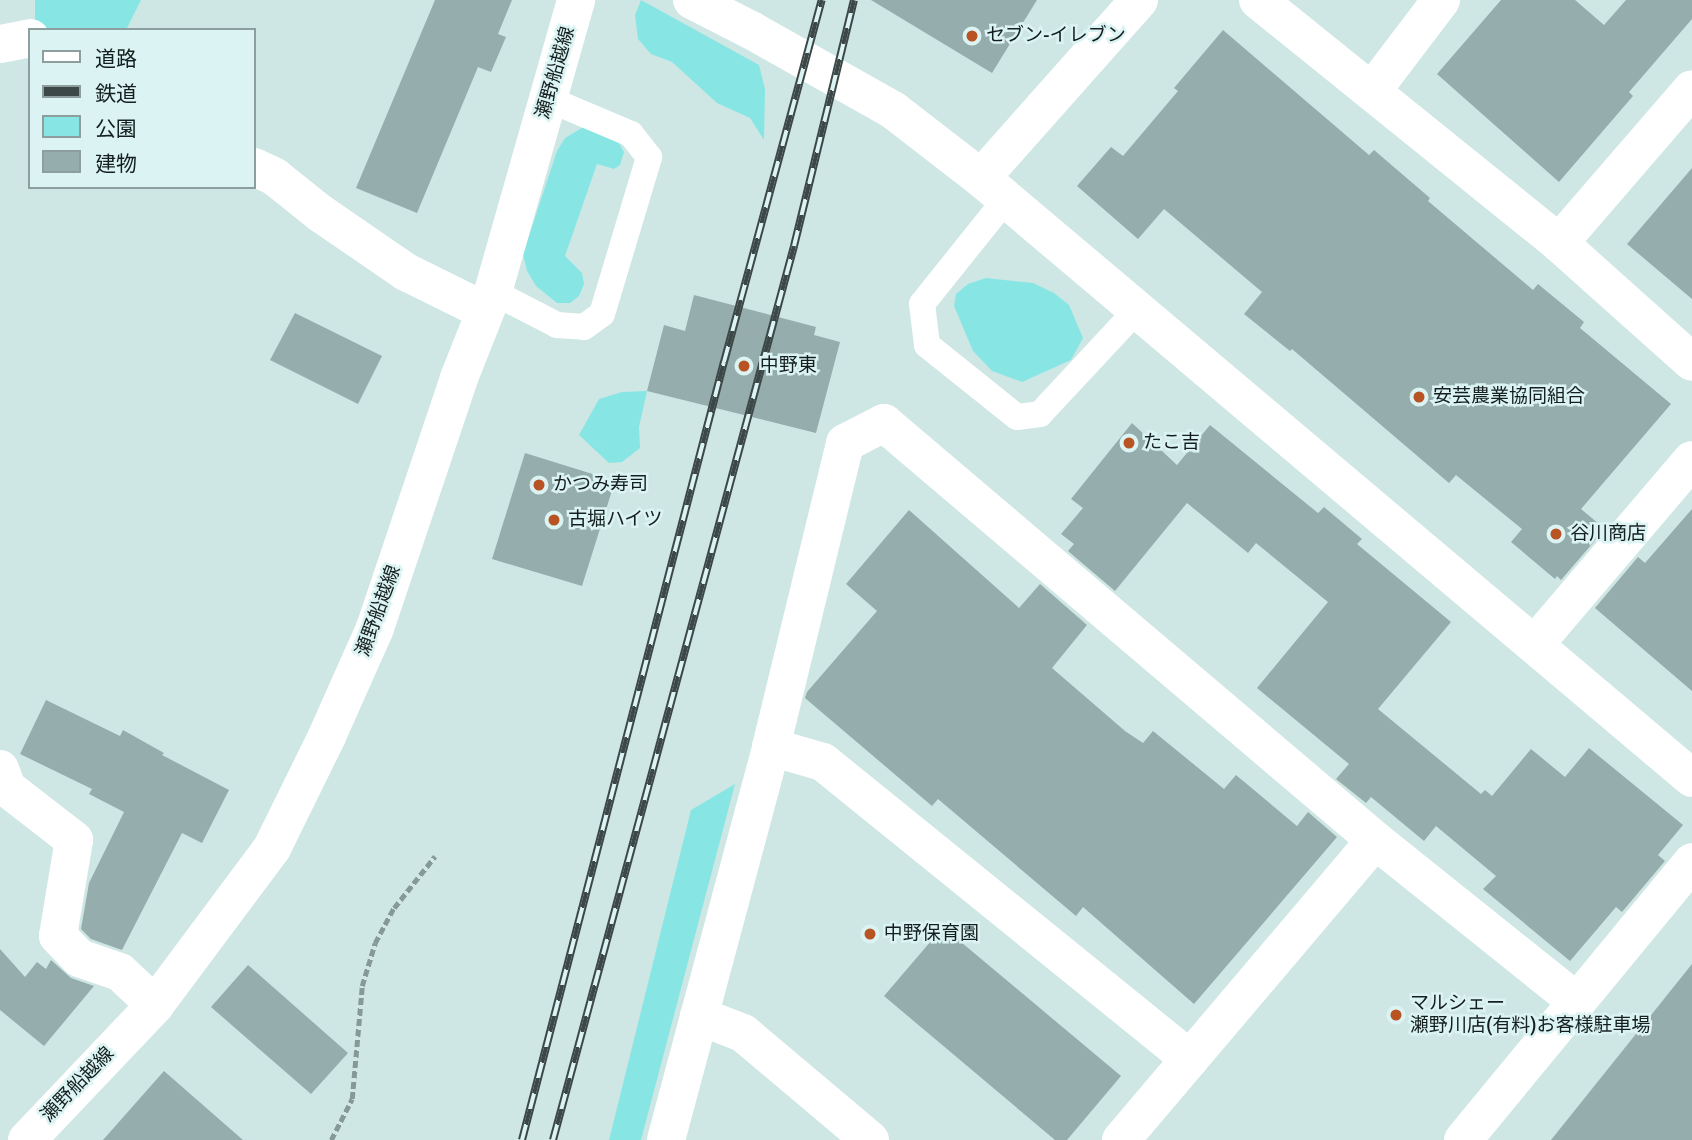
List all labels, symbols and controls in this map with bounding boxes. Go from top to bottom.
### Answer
street label: 瀬野船越線 [532,24,580,122]
place label: セブン-イレブン [986,25,1126,47]
legend [28,28,256,189]
marker: セブン-イレブン [964,28,980,44]
text: 道路 [95,46,137,72]
text: 鉄道 [95,81,137,107]
text: 公園 [95,116,137,142]
text: 建物 [95,151,137,177]
place label: 中野東 [760,355,817,377]
marker: 中野東 [734,356,754,376]
place label: 安芸農業協同組合 [1433,386,1585,408]
marker: 安芸農業協同組合 [1411,389,1427,405]
place label: たこ吉 [1143,432,1200,454]
marker: たこ吉 [1121,435,1137,451]
place label: かつみ寿司 [553,474,648,496]
marker: かつみ寿司 [531,477,547,493]
place label: 古堀ハイツ [568,509,663,531]
marker: 古堀ハイツ [546,512,562,528]
place label: 谷川商店 [1570,523,1646,545]
marker: 谷川商店 [1548,526,1564,542]
street label: 瀬野船越線 [352,562,406,660]
place label: 中野保育園 [884,923,979,945]
marker: 中野保育園 [862,926,878,942]
place label: マルシェー 瀬野川店(有料)お客様駐車場 [1410,993,1651,1037]
marker: マルシェー 瀬野川店(有料)お客様駐車場 [1388,1007,1404,1023]
street label: 瀬野船越線 [37,1043,119,1127]

